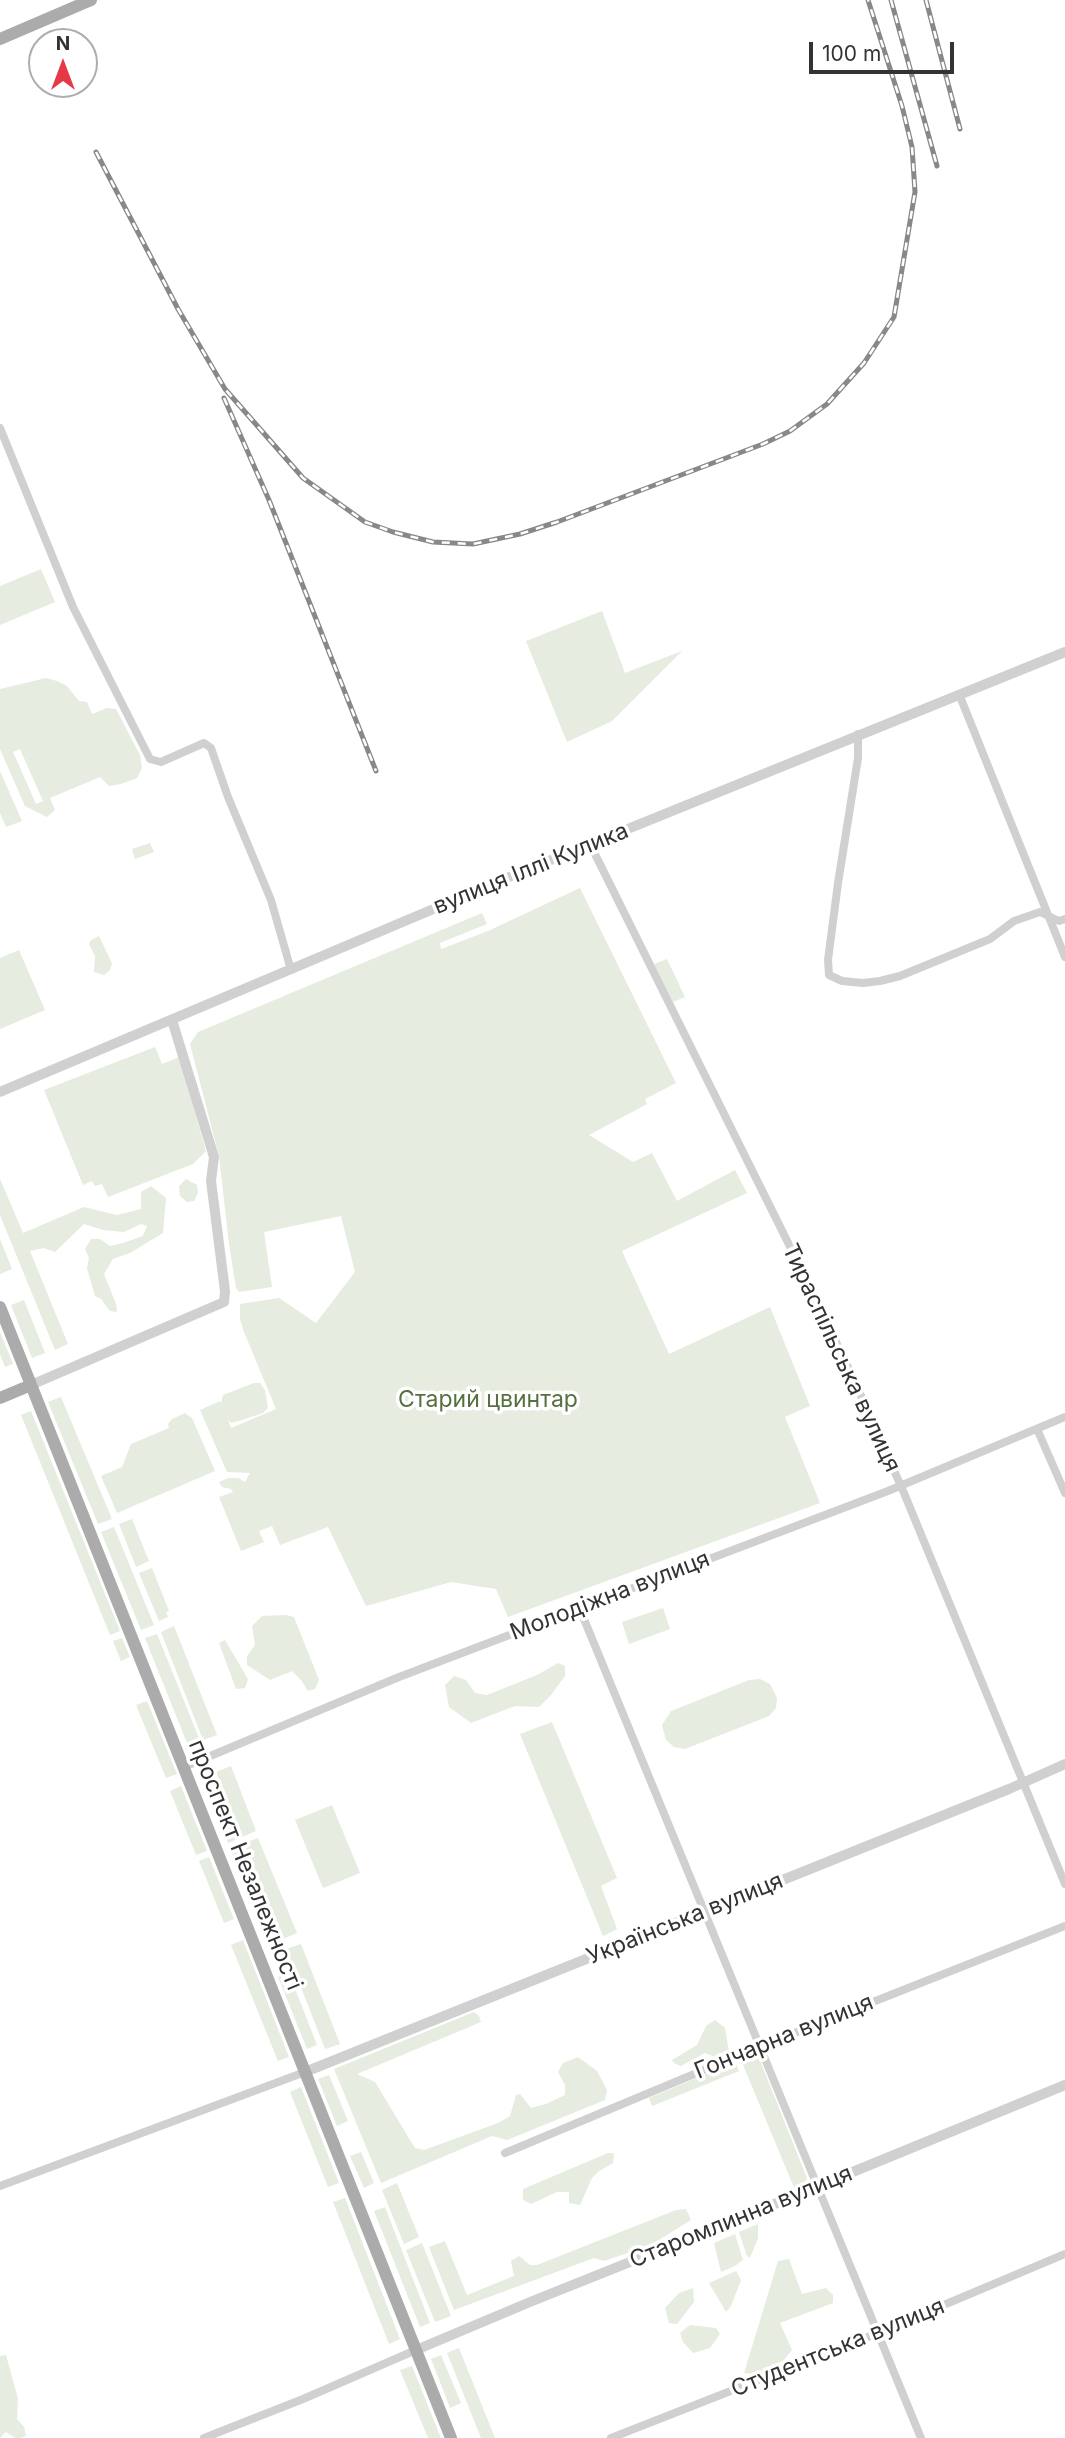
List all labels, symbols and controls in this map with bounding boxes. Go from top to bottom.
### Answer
north arrow [28,28,98,98]
scale bar [813,28,958,72]
text: N [56,32,70,55]
text: 100 m [822,41,881,66]
street label: вулиця Іллі Кулика [429,817,633,921]
street label: Тираспільська вулиця [776,1239,906,1477]
park label: Старий цвинтар [398,1386,578,1414]
street label: Молодіжна вулиця [506,1545,714,1647]
street label: проспект Незалежності [182,1736,308,1994]
street label: Українська вулиця [583,1867,787,1971]
street label: Гончарна вулиця [691,1989,877,2085]
street label: Старомлинна вулиця [626,2160,856,2274]
street label: Студентська вулиця [727,2293,949,2403]

